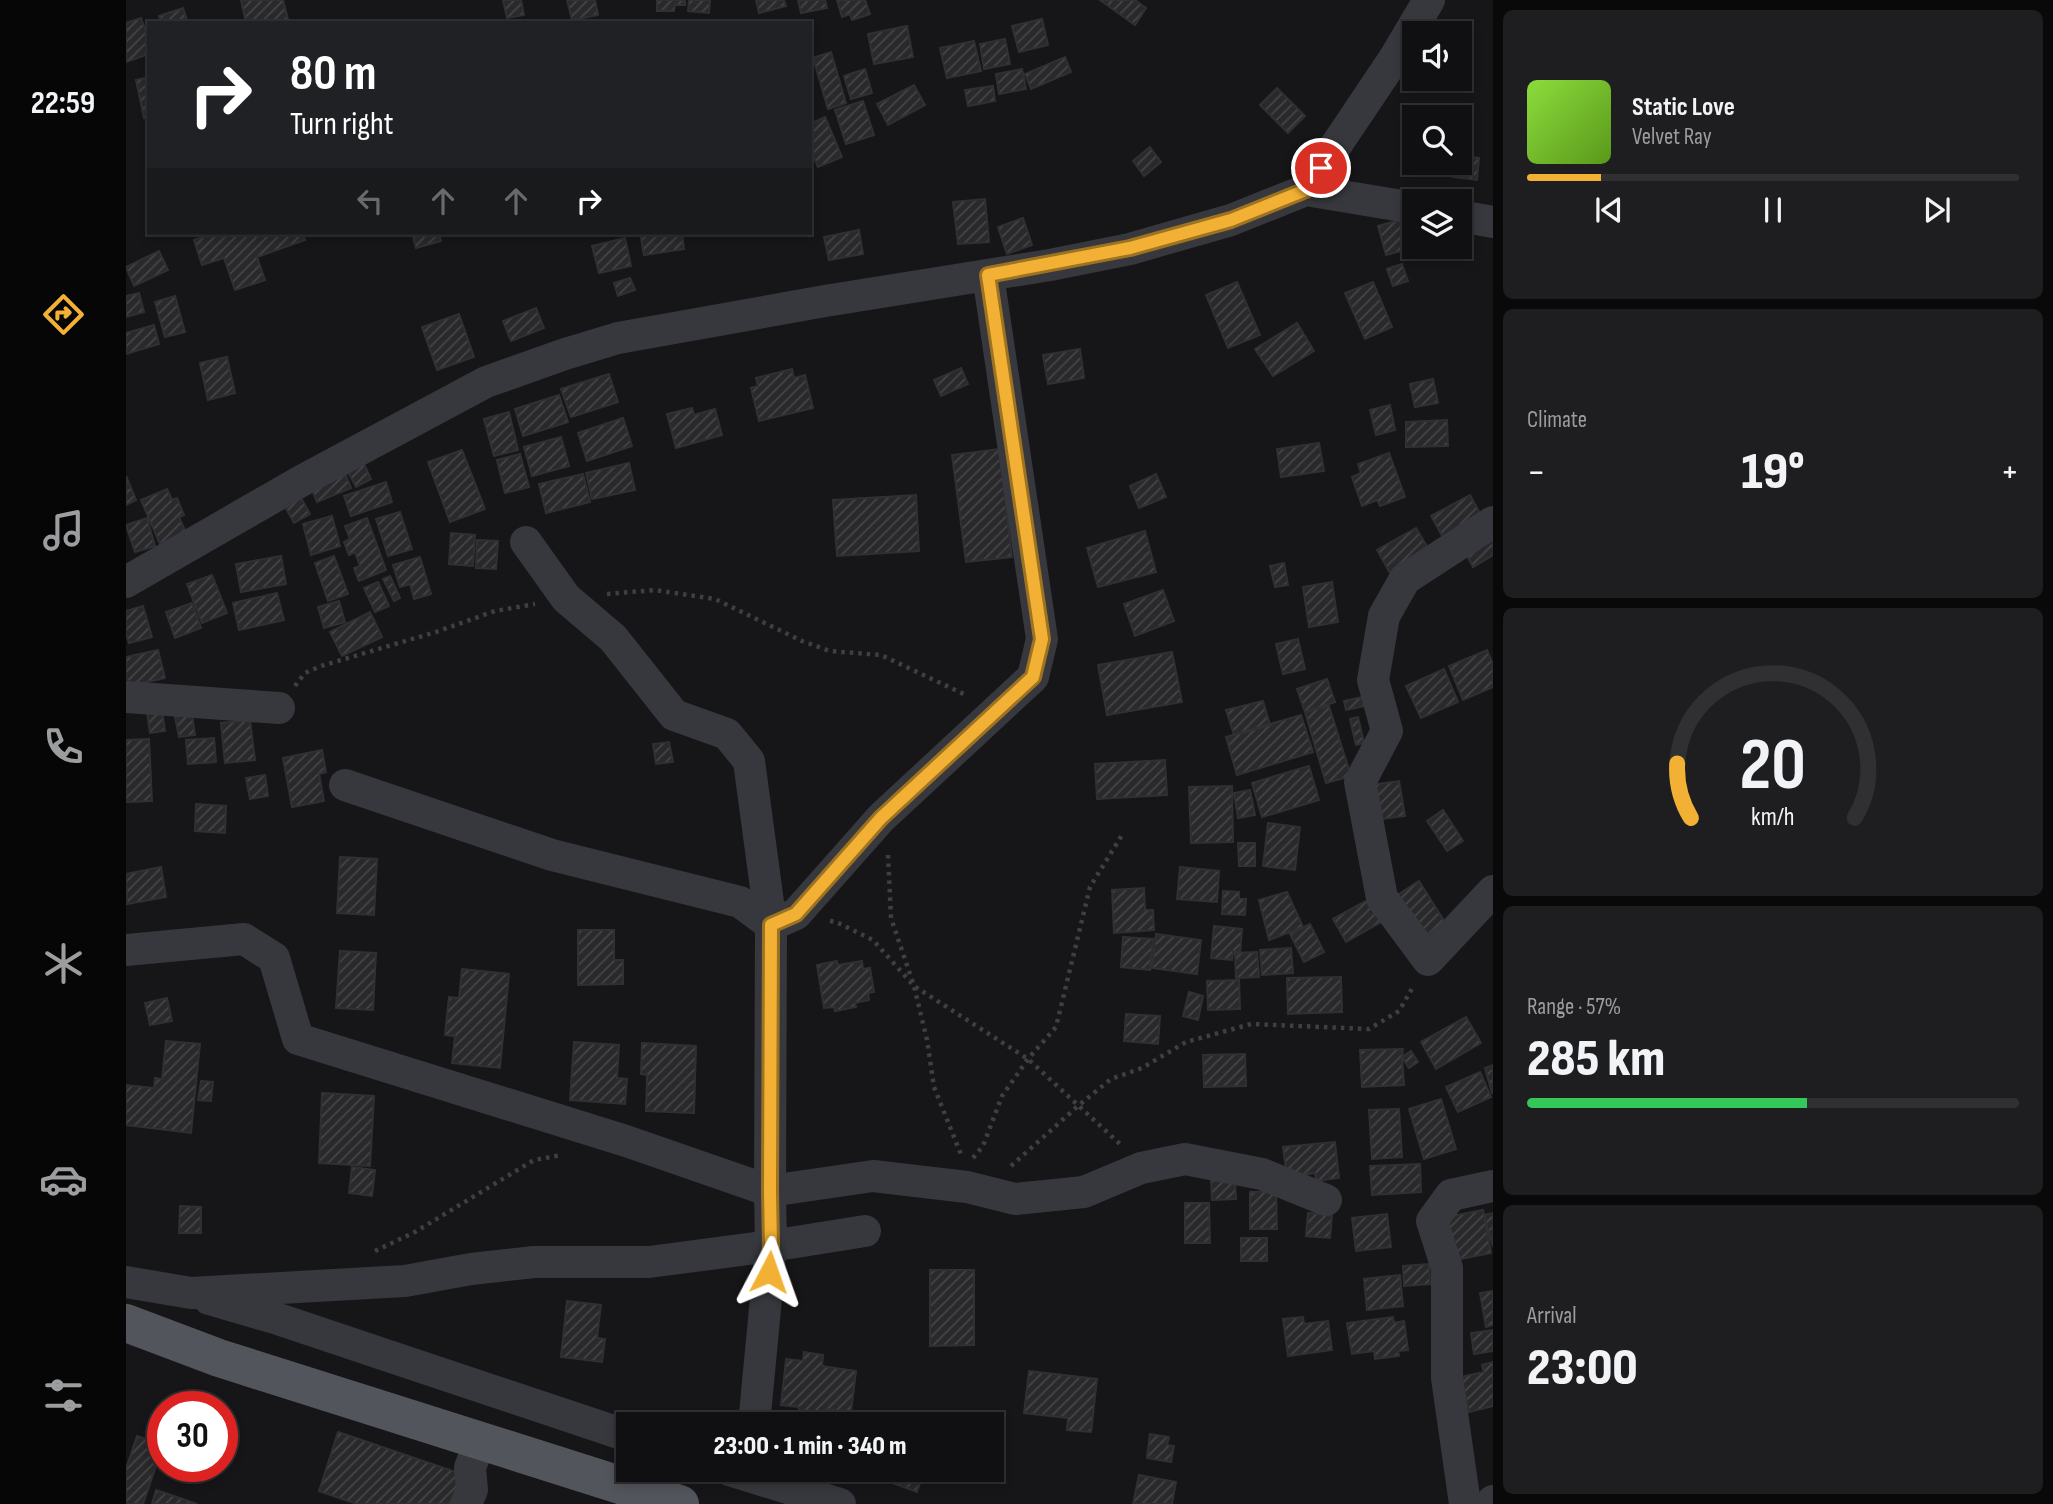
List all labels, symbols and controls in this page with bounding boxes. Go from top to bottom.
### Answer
map controls [1402,21,1472,259]
button: sound [1402,21,1472,91]
text: 80 m [290,45,377,104]
icon: right [175,49,266,140]
text: 22:59 [31,84,95,123]
text: Static Love [1632,92,1735,123]
text: Turn right [290,105,394,144]
button: search [1402,105,1472,175]
text: Velvet Ray [1632,123,1712,151]
pin [1291,138,1351,198]
icon: arrive [1302,149,1340,187]
icon: left [351,182,389,220]
icon: ahead [424,182,462,220]
icon: ahead [497,182,535,220]
icon: right [570,182,608,220]
button: layers [1402,189,1472,259]
icon: previous [1590,191,1628,229]
icon: pause [1754,191,1792,229]
icon: next [1918,191,1956,229]
icon: directions [39,290,88,339]
text: Climate [1527,406,1587,434]
text: 19° [1741,441,1805,504]
text: − [1527,450,1546,495]
text: + [2000,450,2019,495]
icon: music [39,506,88,555]
icon: phone [39,722,88,771]
text: 20 [1740,722,1806,810]
text: km/h [1751,802,1795,833]
icon: climate [39,939,88,988]
text: Range · 57% [1527,993,1621,1021]
text: 285 km [1527,1028,1665,1091]
icon: car [39,1155,88,1204]
position arrow [732,1235,806,1309]
text: Arrival [1527,1302,1576,1330]
text: 23:00 [1527,1337,1638,1400]
icon: filters [39,1371,88,1420]
speed limit sign: 30 [147,1391,238,1482]
text: 23:00 · 1 min · 340 m [713,1431,907,1462]

